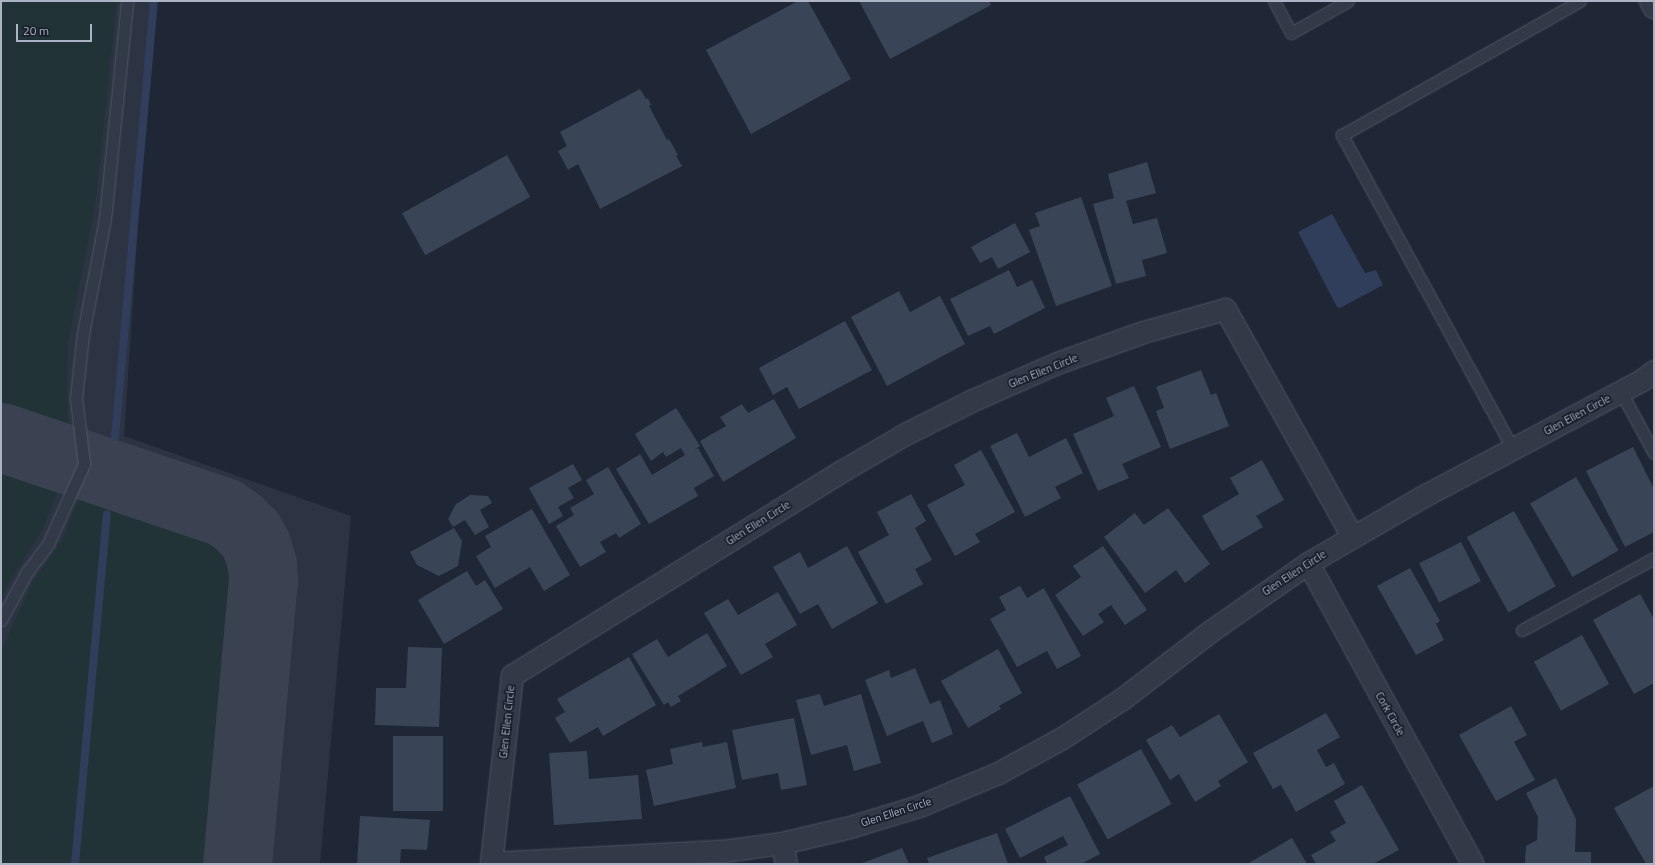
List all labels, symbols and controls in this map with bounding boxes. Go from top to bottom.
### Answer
scale bar [18,16,94,42]
text: 20 m [23,21,49,40]
street label: Glen Ellen Circle [1007,351,1079,391]
street label: Glen Ellen Circle [1542,392,1612,438]
street label: Glen Ellen Circle [723,498,793,548]
street label: Glen Ellen Circle [1260,548,1328,598]
street label: Glen Ellen Circle [497,685,517,759]
street label: Cork Circle [1373,690,1407,738]
street label: Glen Ellen Circle [859,794,933,830]

